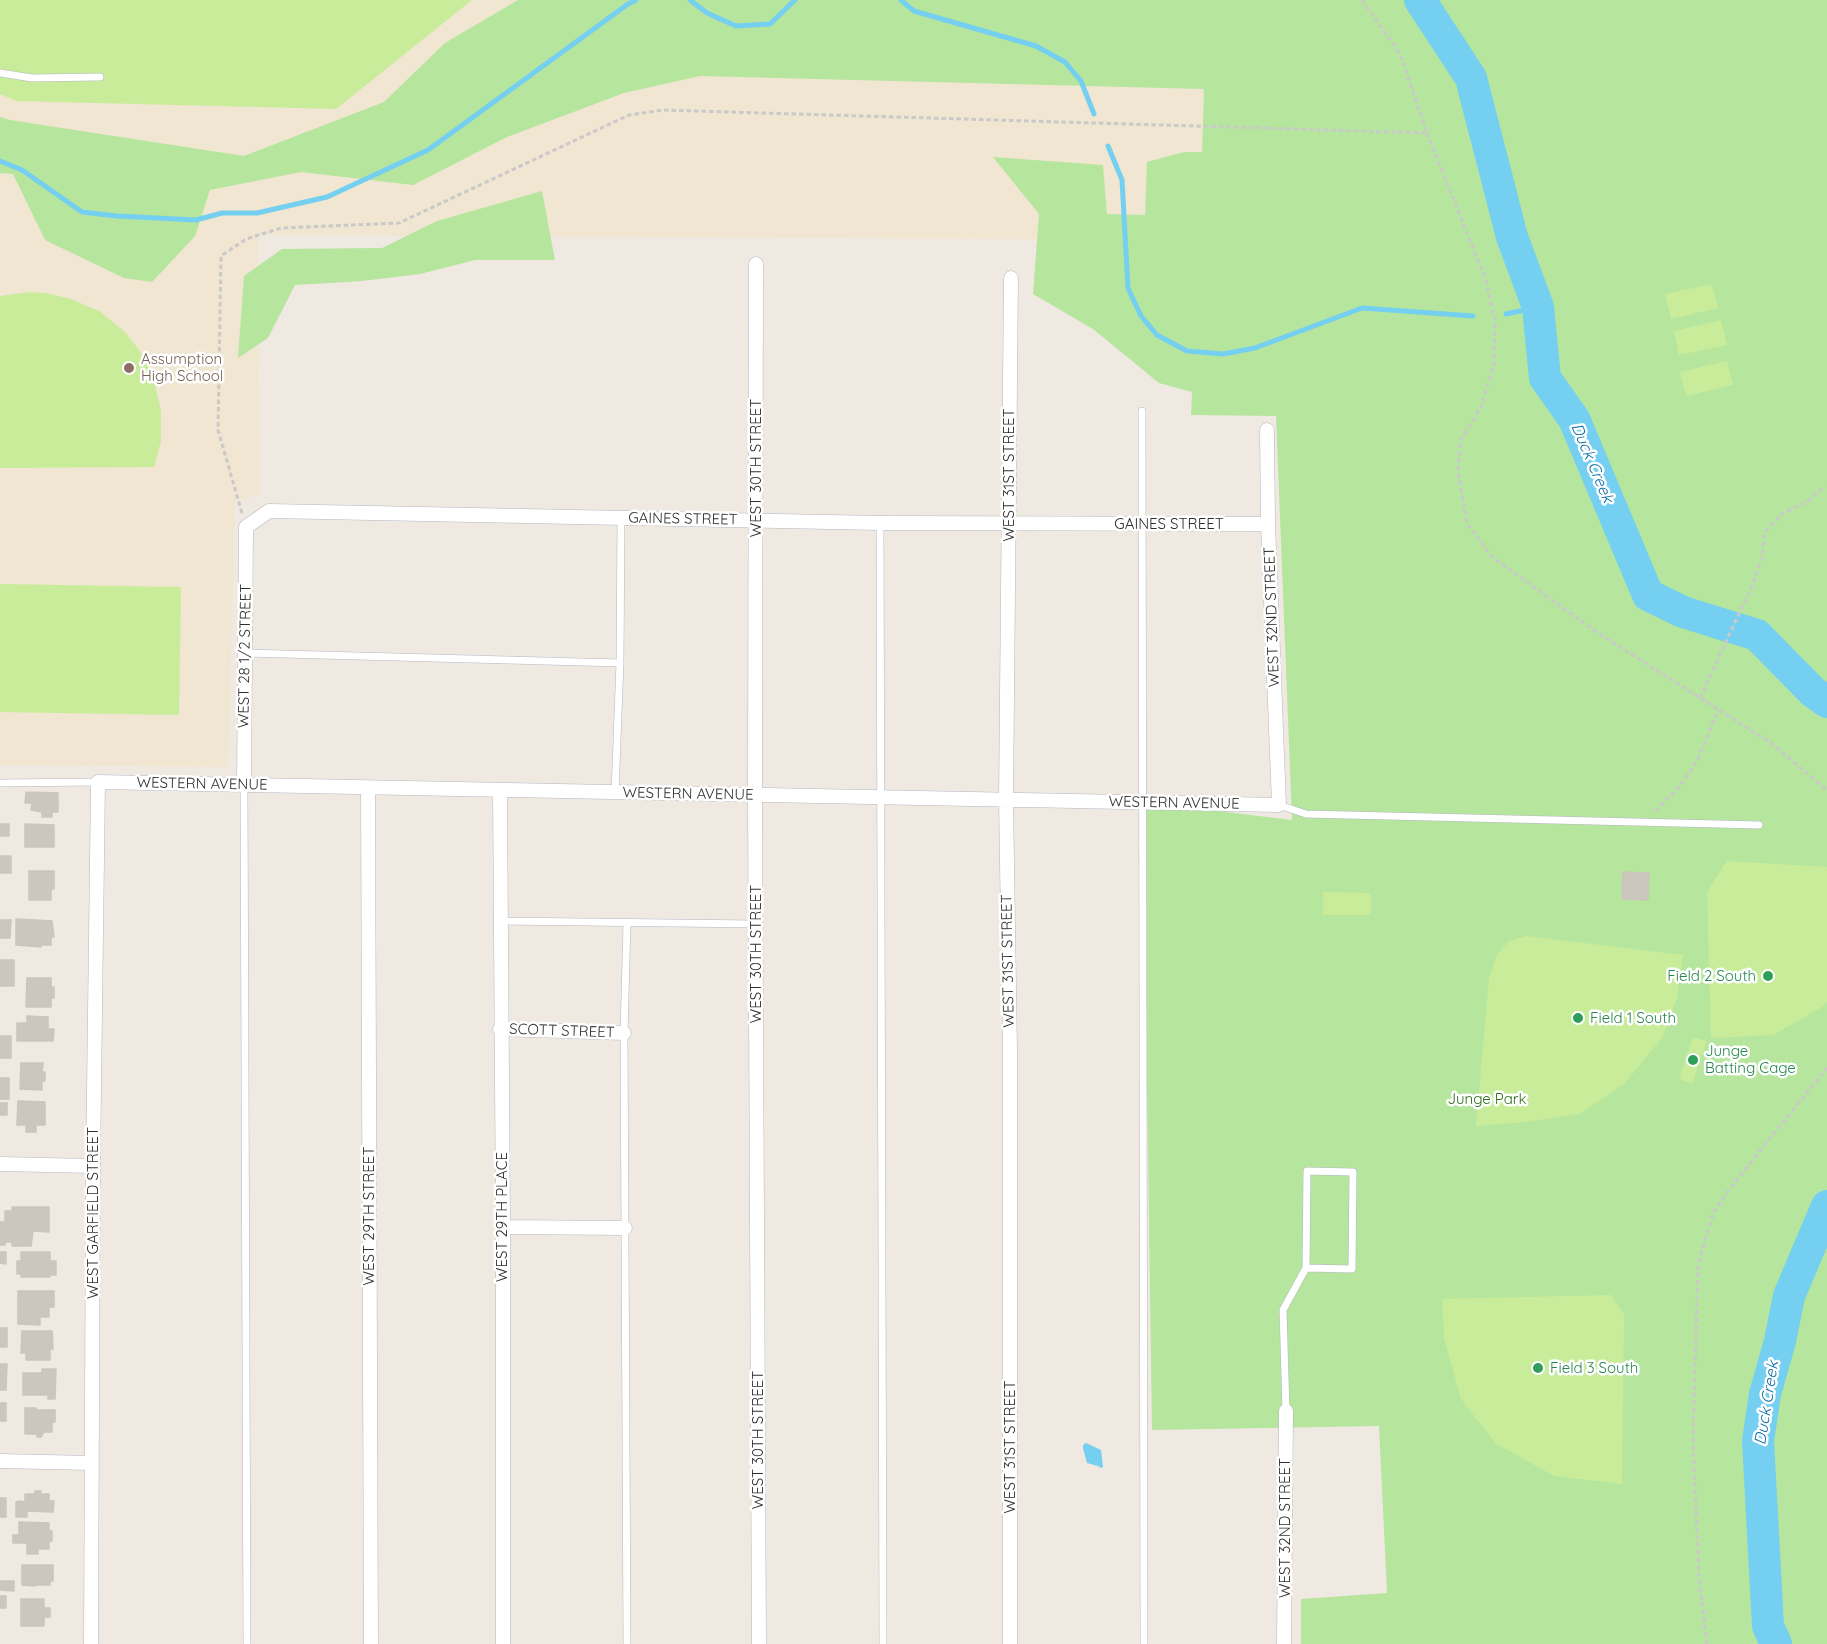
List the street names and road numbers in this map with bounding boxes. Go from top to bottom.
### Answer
street label: WEST 30TH STREET [747,399,765,537]
street label: WEST 31ST STREET [1000,408,1018,542]
street label: GAINES STREET [628,509,738,529]
street label: GAINES STREET [1114,515,1224,533]
street label: WEST 32ND STREET [1261,547,1283,687]
street label: WEST 28 1/2 STREET [235,584,255,728]
street label: WESTERN AVENUE [136,774,268,794]
street label: WESTERN AVENUE [622,784,754,804]
street label: WESTERN AVENUE [1108,793,1240,813]
street label: WEST 30TH STREET [747,885,765,1023]
street label: WEST 31ST STREET [998,894,1018,1028]
street label: SCOTT STREET [509,1020,615,1042]
street label: WEST GARFIELD STREET [84,1127,102,1299]
street label: WEST 29TH STREET [360,1147,378,1285]
street label: WEST 29TH PLACE [493,1152,511,1282]
street label: WEST 30TH STREET [749,1371,767,1509]
street label: WEST 31ST STREET [1001,1380,1019,1514]
street label: WEST 32ND STREET [1276,1458,1294,1598]

